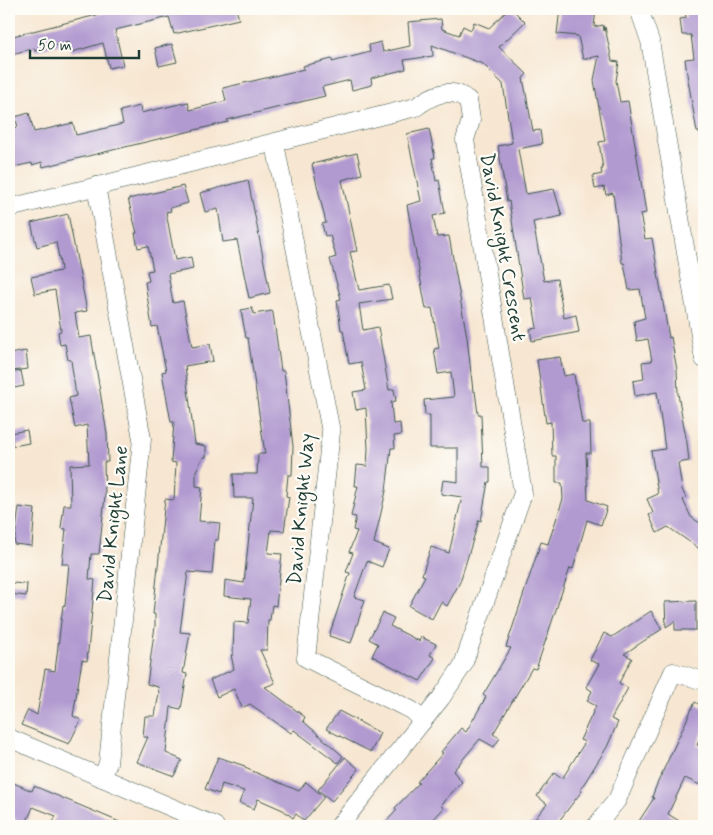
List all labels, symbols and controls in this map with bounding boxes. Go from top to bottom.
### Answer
scale bar [30,28,139,60]
text: 50 m [38,36,72,56]
street label: David Knight Crescent [472,151,532,344]
street label: David Knight Way [281,432,323,586]
street label: David Knight Lane [92,444,136,604]

